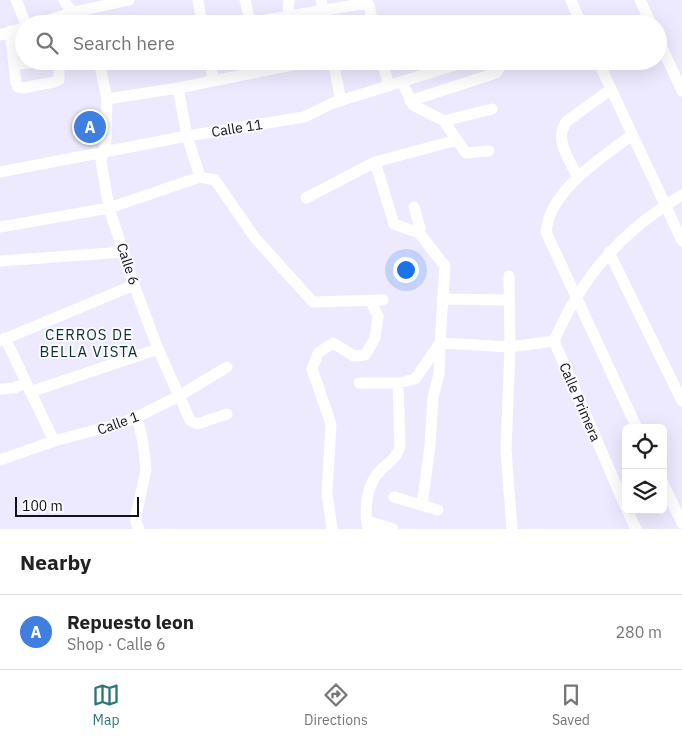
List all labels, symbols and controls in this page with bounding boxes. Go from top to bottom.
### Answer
search box [15,15,667,70]
icon: search [33,29,61,57]
text: Search here [73,31,175,55]
pin: A [74,108,106,146]
street label: Calle 11 [210,115,264,141]
street label: Calle 6 [113,241,143,287]
your location [393,257,419,283]
district label: CERROS DE BELLA VISTA [40,325,138,361]
street label: Calle Primera [555,360,605,445]
street label: Calle 1 [95,407,141,439]
map controls [622,424,667,514]
button: locate [622,424,667,469]
button: layers [622,469,667,514]
scale bar [15,494,139,517]
text: 100 m [22,497,63,515]
text: Nearby [20,548,91,576]
text: Repuesto leon [67,610,194,634]
text: A [31,622,41,642]
text: 280 m [615,622,662,642]
text: Shop · Calle 6 [67,634,166,654]
tab: Map [92,681,120,729]
tab: Directions [304,681,368,729]
tab: Saved [552,681,590,729]

